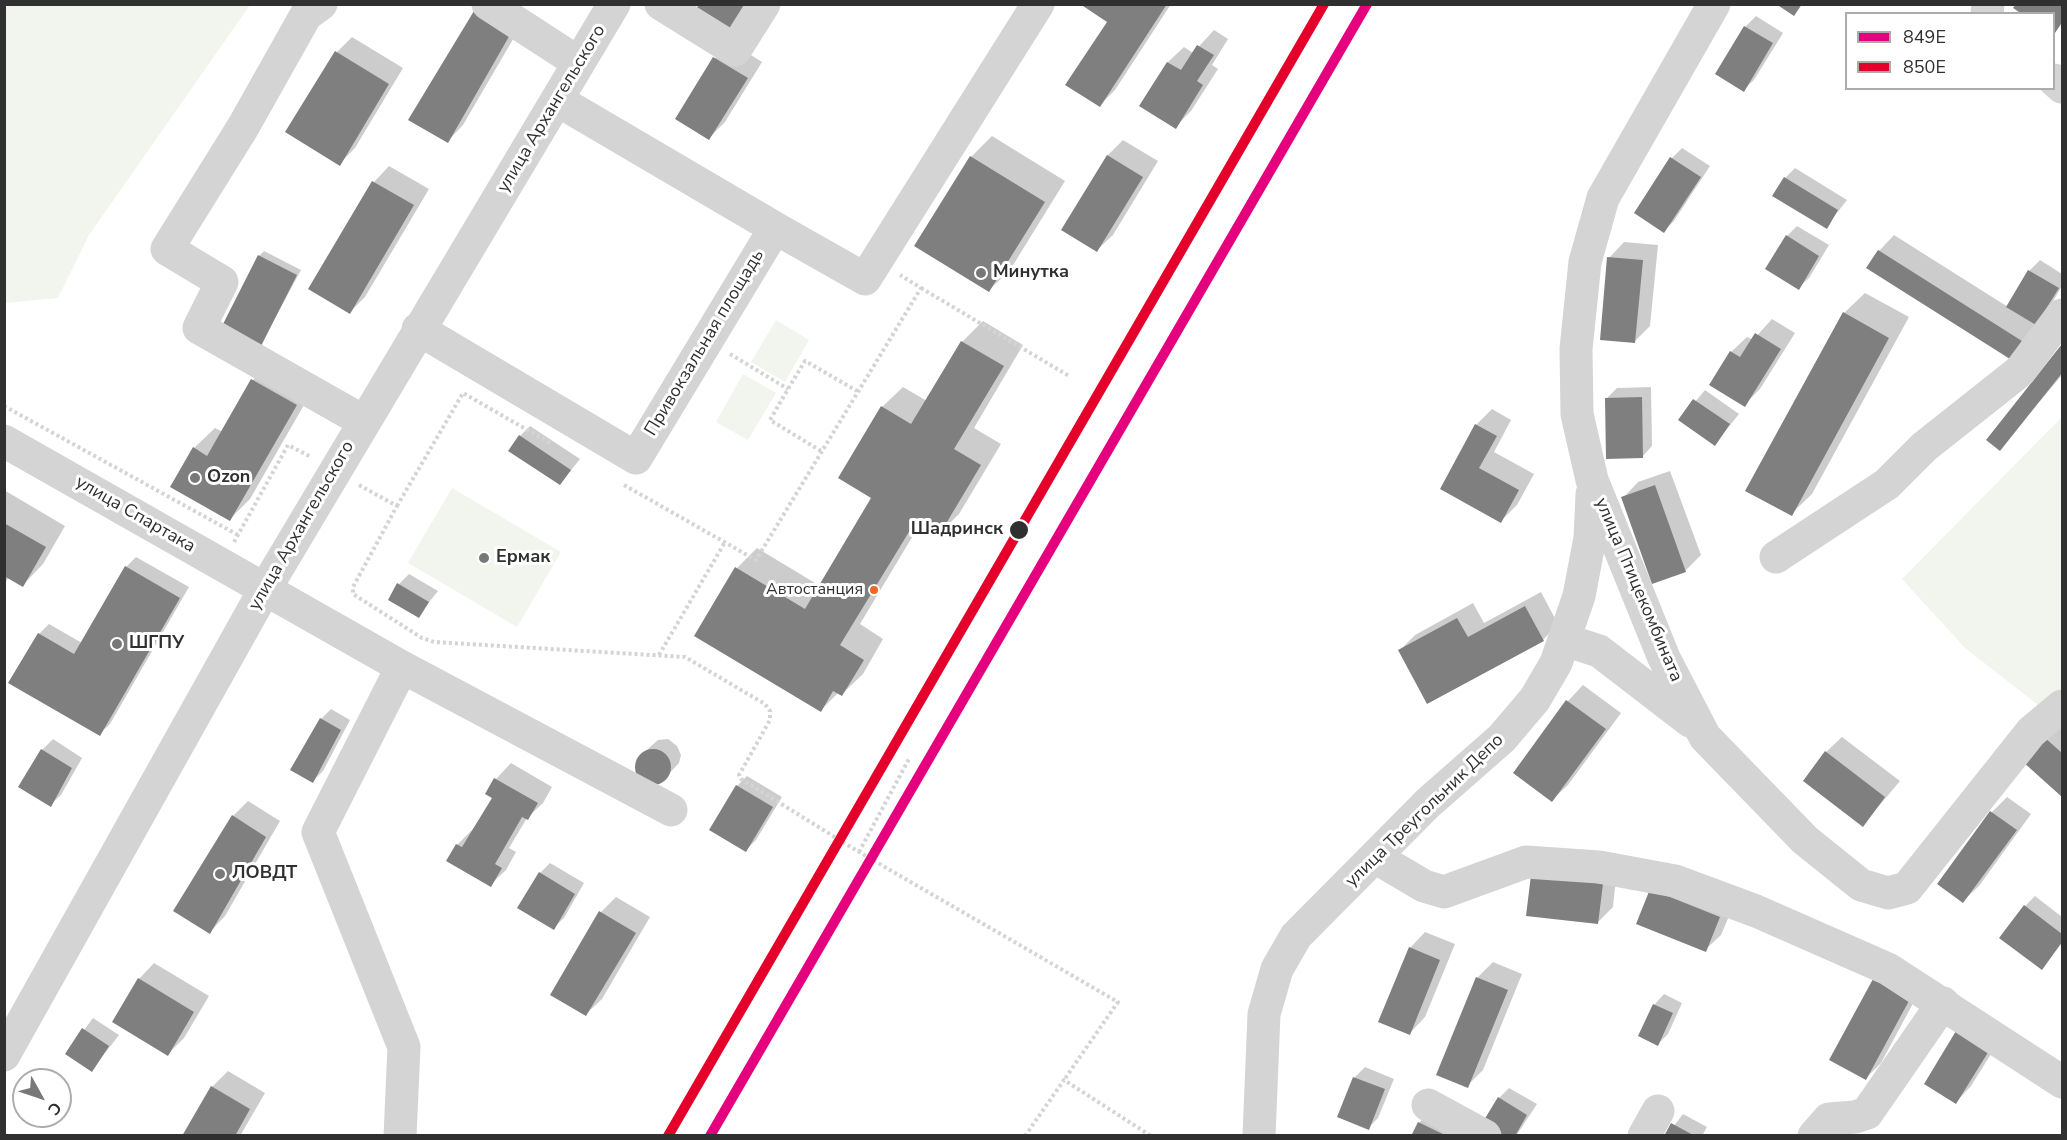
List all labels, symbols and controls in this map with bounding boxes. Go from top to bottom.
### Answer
legend [1845,12,2055,90]
street label: улица Архангельского [493,21,611,197]
text: 849Е [1903,25,1946,49]
text: 850Е [1903,55,1946,79]
street label: Привокзальная площадь [641,246,769,440]
place label: Минутка [993,262,1069,284]
marker: Минутка [974,266,988,280]
street label: улица Архангельского [245,437,359,615]
place label: Ozon [207,467,250,489]
marker: Ozon [188,471,202,485]
street label: улица Спартака [71,472,199,558]
street label: улица Птицекомбината [1589,495,1687,685]
place label: Шадринск [911,519,1003,541]
marker: Шадринск [1008,519,1030,541]
place label: Ермак [496,547,550,569]
marker: Ермак [477,551,491,565]
place label: Автостанция [766,580,863,600]
marker: Автостанция [868,584,880,596]
place label: ШГПУ [129,633,184,655]
marker: ШГПУ [110,637,124,651]
street label: улица Треугольник Депо [1341,730,1509,892]
place label: ЛОВДТ [232,863,297,885]
marker: ЛОВДТ [213,867,227,881]
north arrow [12,1068,72,1128]
text: С [42,1097,66,1120]

